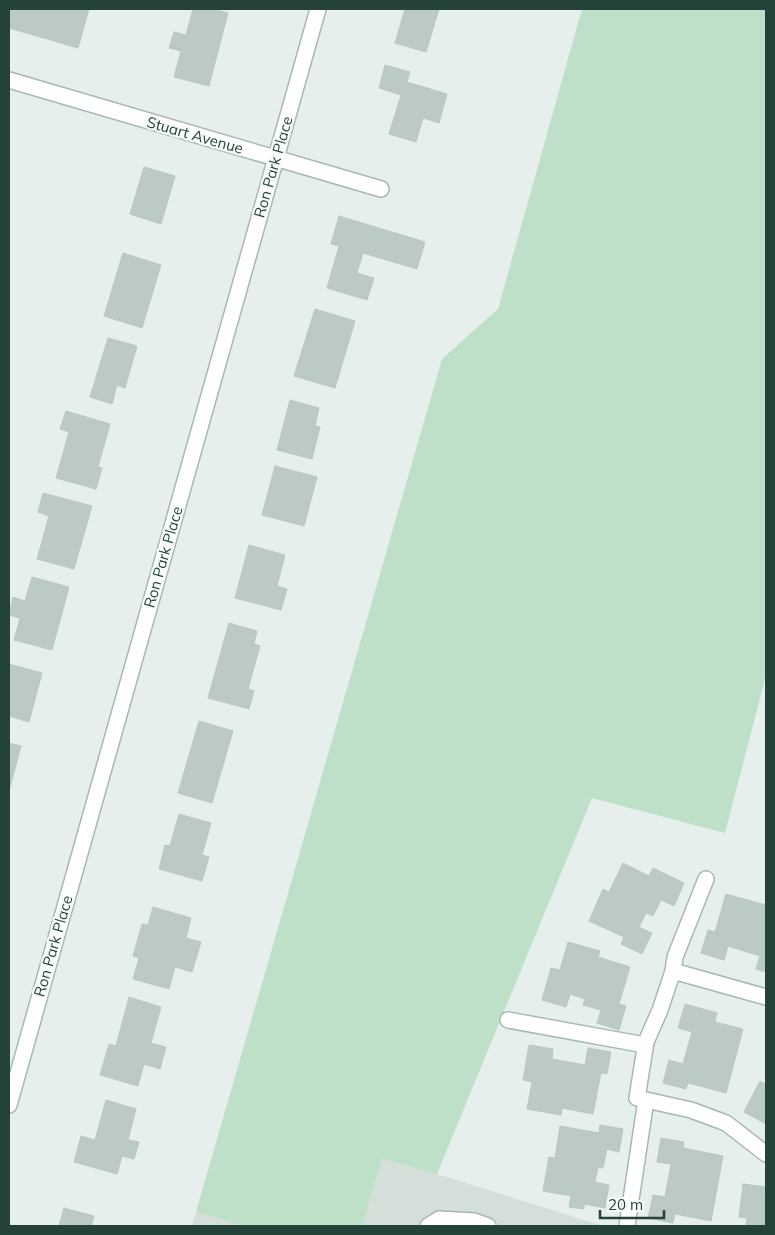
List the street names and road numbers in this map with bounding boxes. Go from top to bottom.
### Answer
street label: Stuart Avenue [145,112,245,158]
street label: Ron Park Place [249,114,297,220]
street label: Ron Park Place [139,504,187,610]
street label: Ron Park Place [29,893,77,999]

